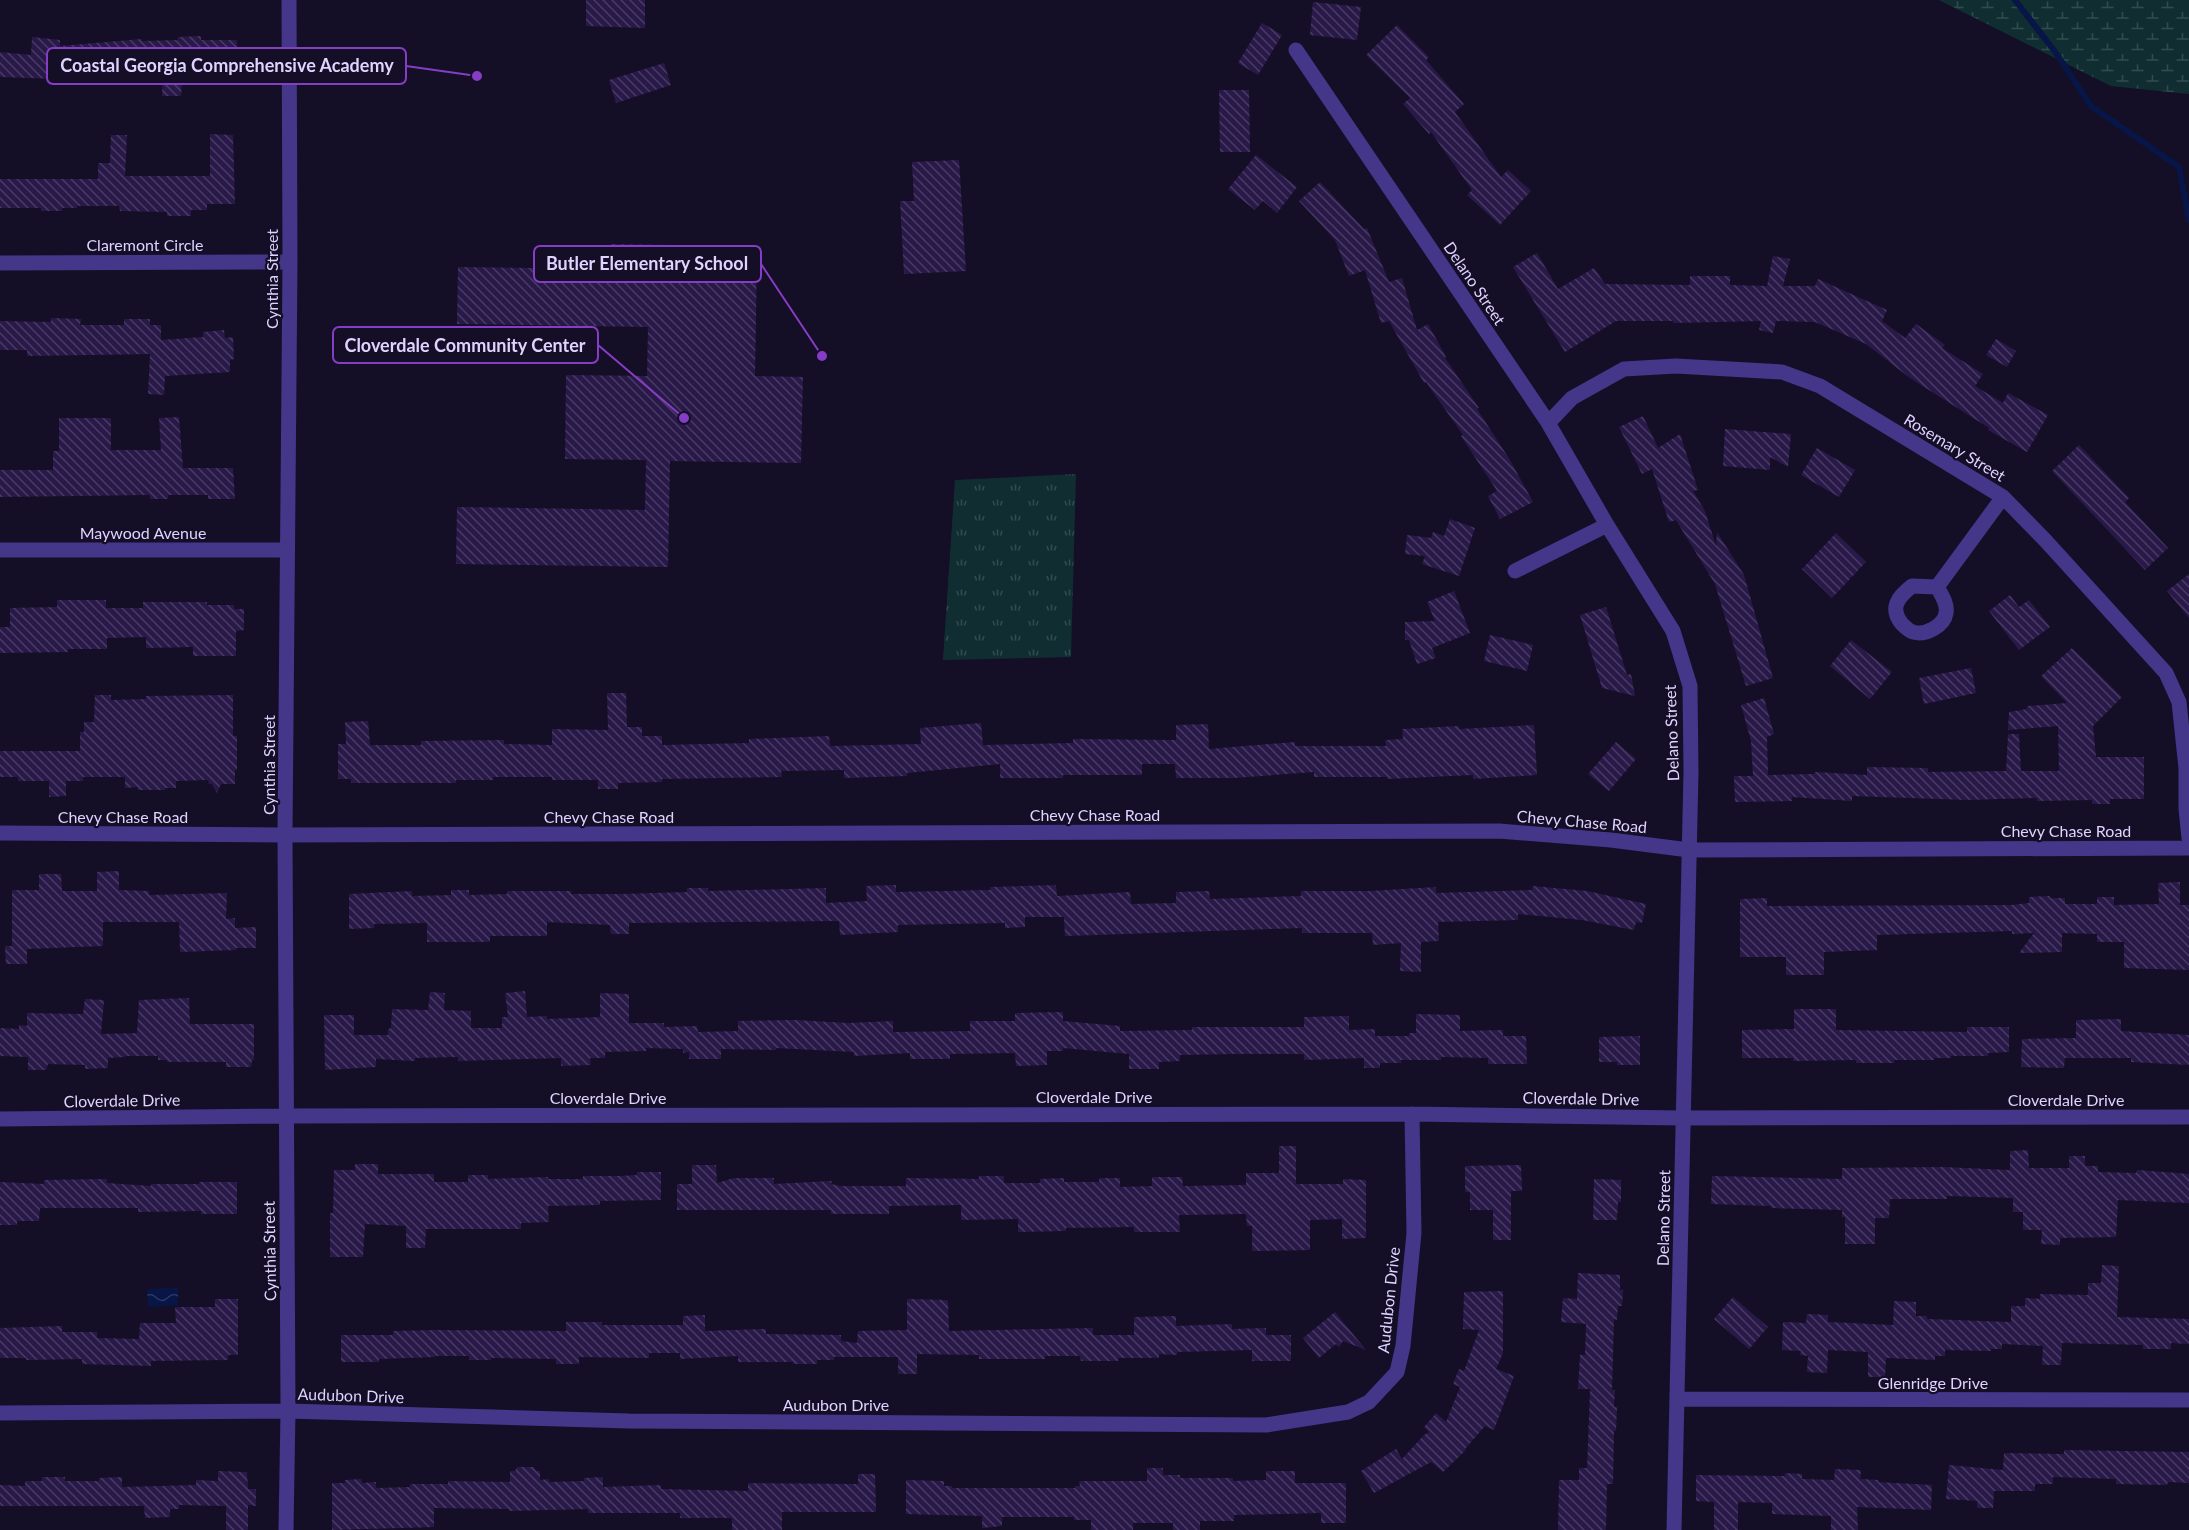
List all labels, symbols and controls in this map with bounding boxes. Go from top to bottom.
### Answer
callout: Coastal Georgia Comprehensive Academy [47,48,406,84]
text: Coastal Georgia Comprehensive Academy [60,54,394,76]
street label: Cynthia Street [262,229,281,329]
street label: Claremont Circle [86,235,204,254]
street label: Delano Street [1440,238,1510,329]
callout: Butler Elementary School [534,246,761,282]
text: Butler Elementary School [546,252,748,274]
callout: Cloverdale Community Center [333,327,598,363]
text: Cloverdale Community Center [344,334,586,356]
street label: Rosemary Street [1901,409,2009,485]
street label: Maywood Avenue [80,523,206,542]
street label: Delano Street [1660,684,1682,782]
street label: Cynthia Street [259,715,278,815]
street label: Chevy Chase Road [1030,805,1160,824]
street label: Chevy Chase Road [1516,806,1648,836]
street label: Chevy Chase Road [58,807,188,826]
street label: Chevy Chase Road [544,807,674,826]
street label: Chevy Chase Road [2001,821,2131,840]
street label: Cloverdale Drive [1036,1087,1152,1106]
street label: Cloverdale Drive [1522,1087,1640,1109]
street label: Cloverdale Drive [550,1088,666,1107]
street label: Cloverdale Drive [63,1089,181,1111]
street label: Cloverdale Drive [2008,1090,2124,1109]
street label: Delano Street [1653,1169,1673,1266]
street label: Cynthia Street [259,1201,279,1301]
street label: Audubon Drive [1373,1246,1403,1354]
street label: Glenridge Drive [1878,1373,1988,1392]
street label: Audubon Drive [297,1384,405,1406]
street label: Audubon Drive [783,1395,889,1414]

